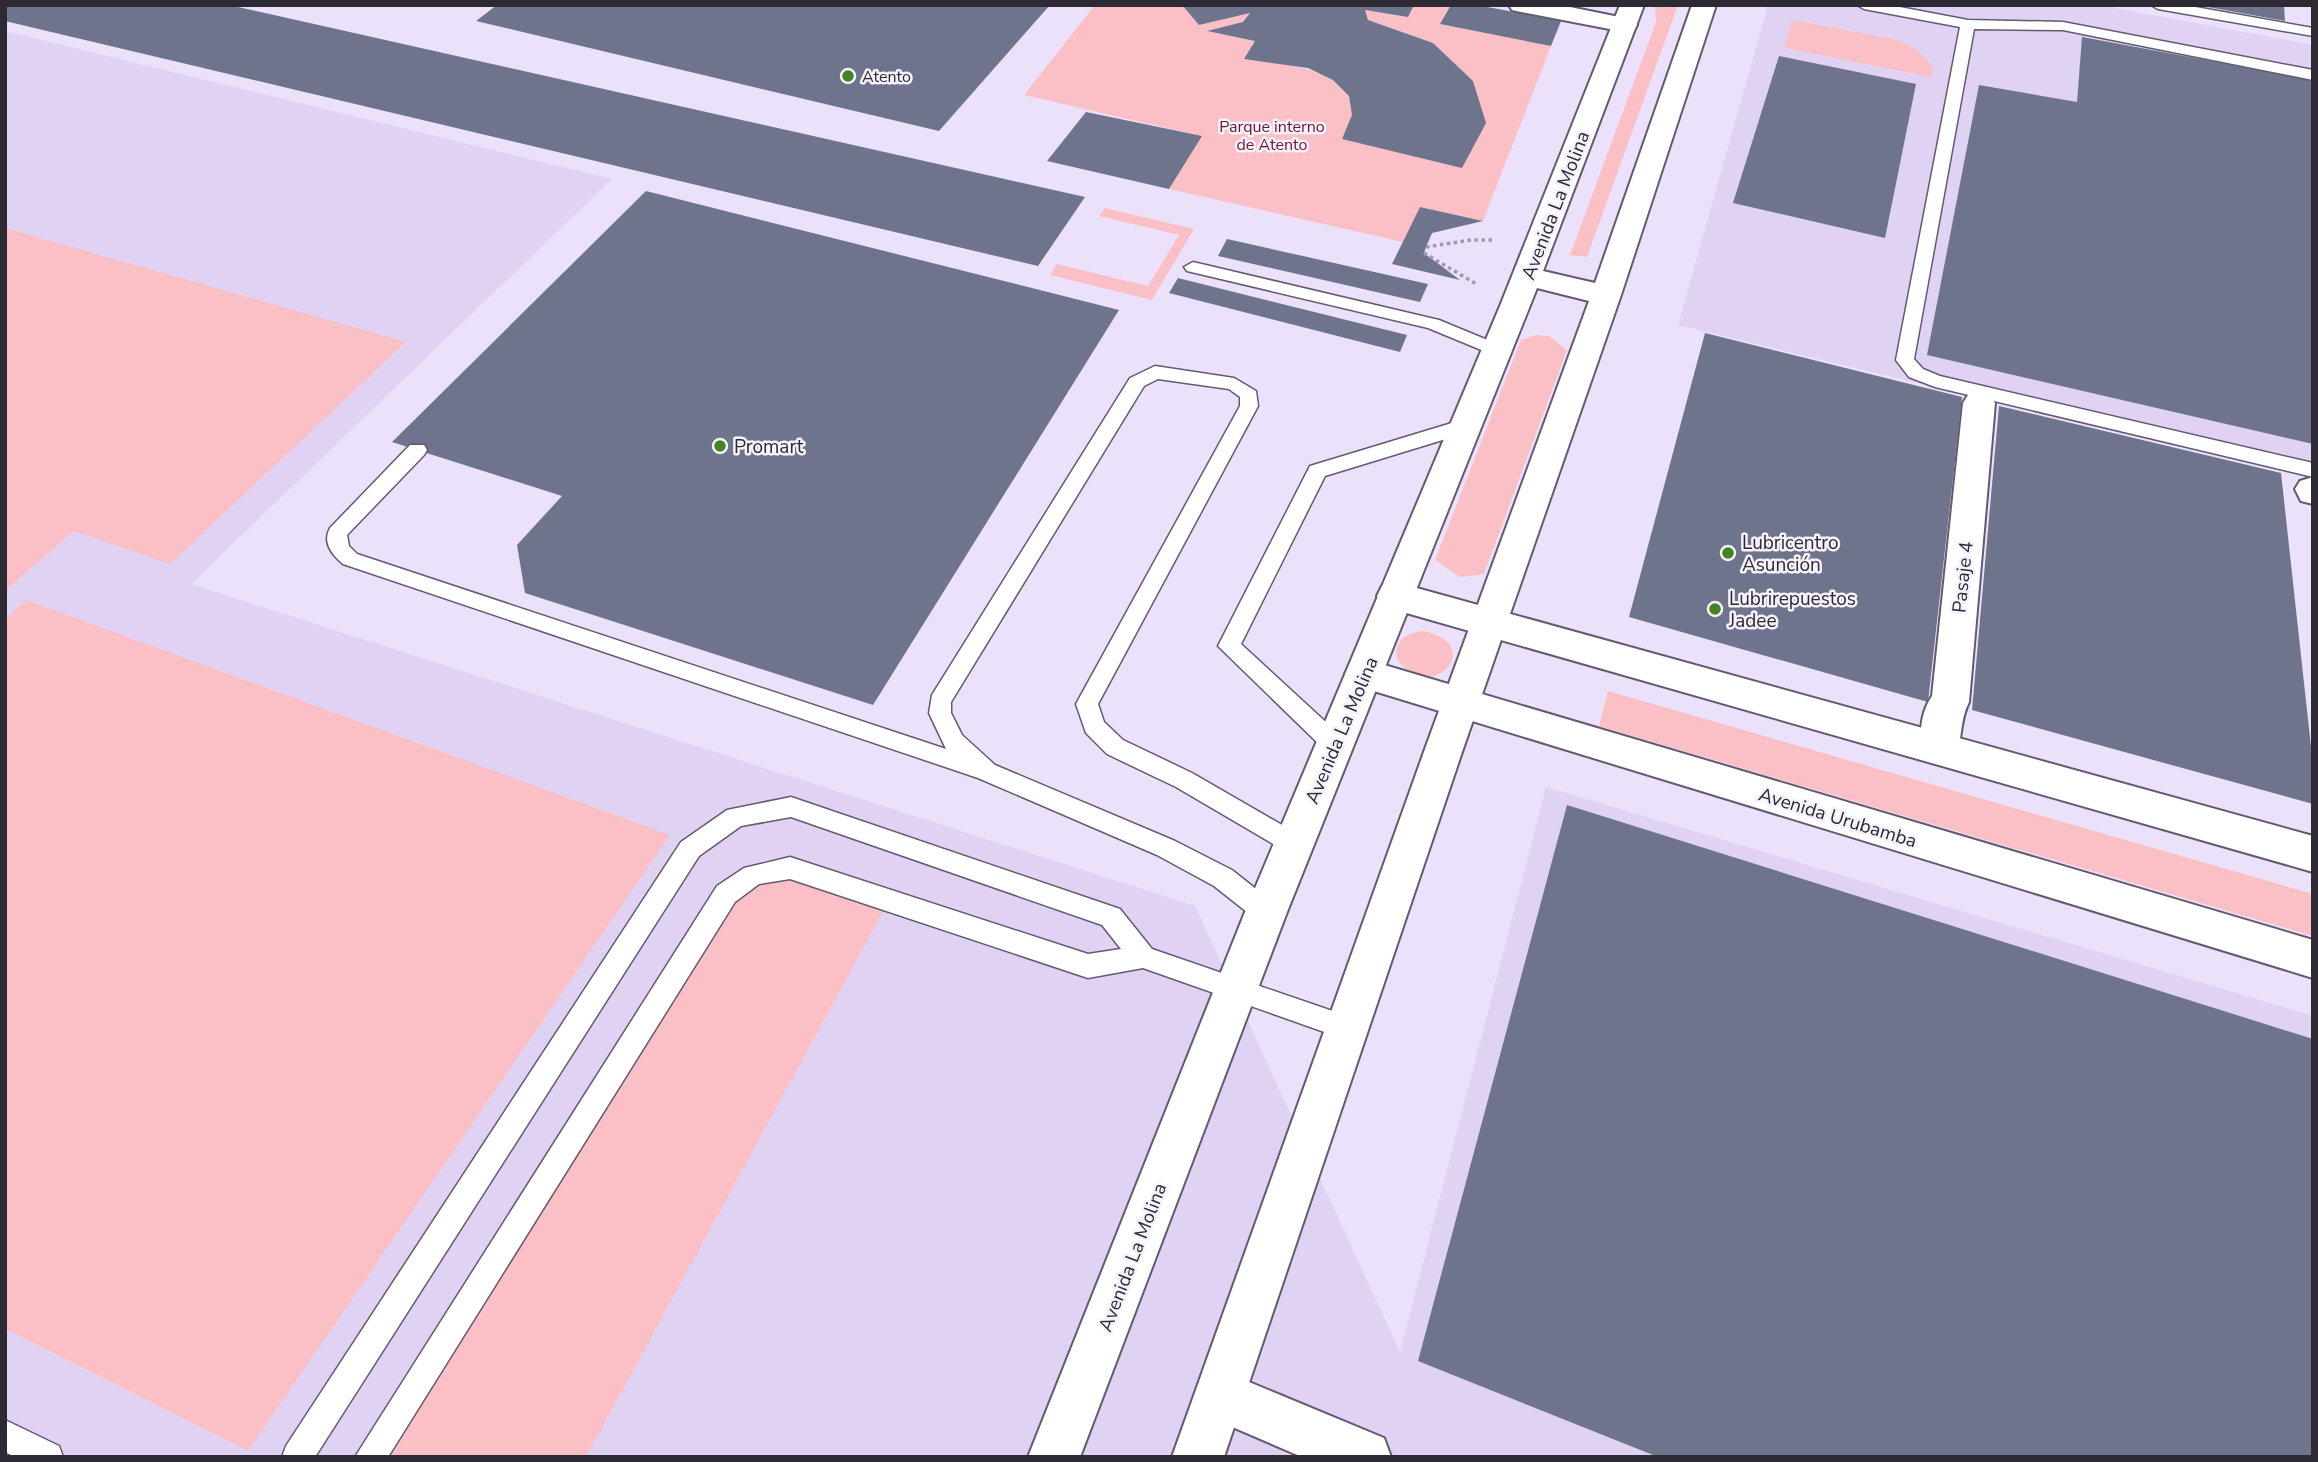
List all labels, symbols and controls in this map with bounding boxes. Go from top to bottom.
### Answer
place label: Atento [862,66,911,88]
marker: Atento [840,68,856,84]
park label: Parque interno de Atento [1219,116,1325,156]
street label: Avenida La Molina [1516,127,1596,283]
place label: Promart [734,434,804,460]
marker: Promart [712,438,728,454]
place label: Lubricentro Asunción [1742,530,1838,578]
street label: Pasaje 4 [1946,540,1980,614]
marker: Lubricentro Asunción [1720,545,1736,561]
place label: Lubrirepuestos Jadee [1728,586,1856,634]
marker: Lubrirepuestos Jadee [1707,601,1723,617]
street label: Avenida La Molina [1299,653,1385,808]
street label: Avenida Urubamba [1755,782,1920,854]
street label: Avenida La Molina [1093,1179,1173,1335]

